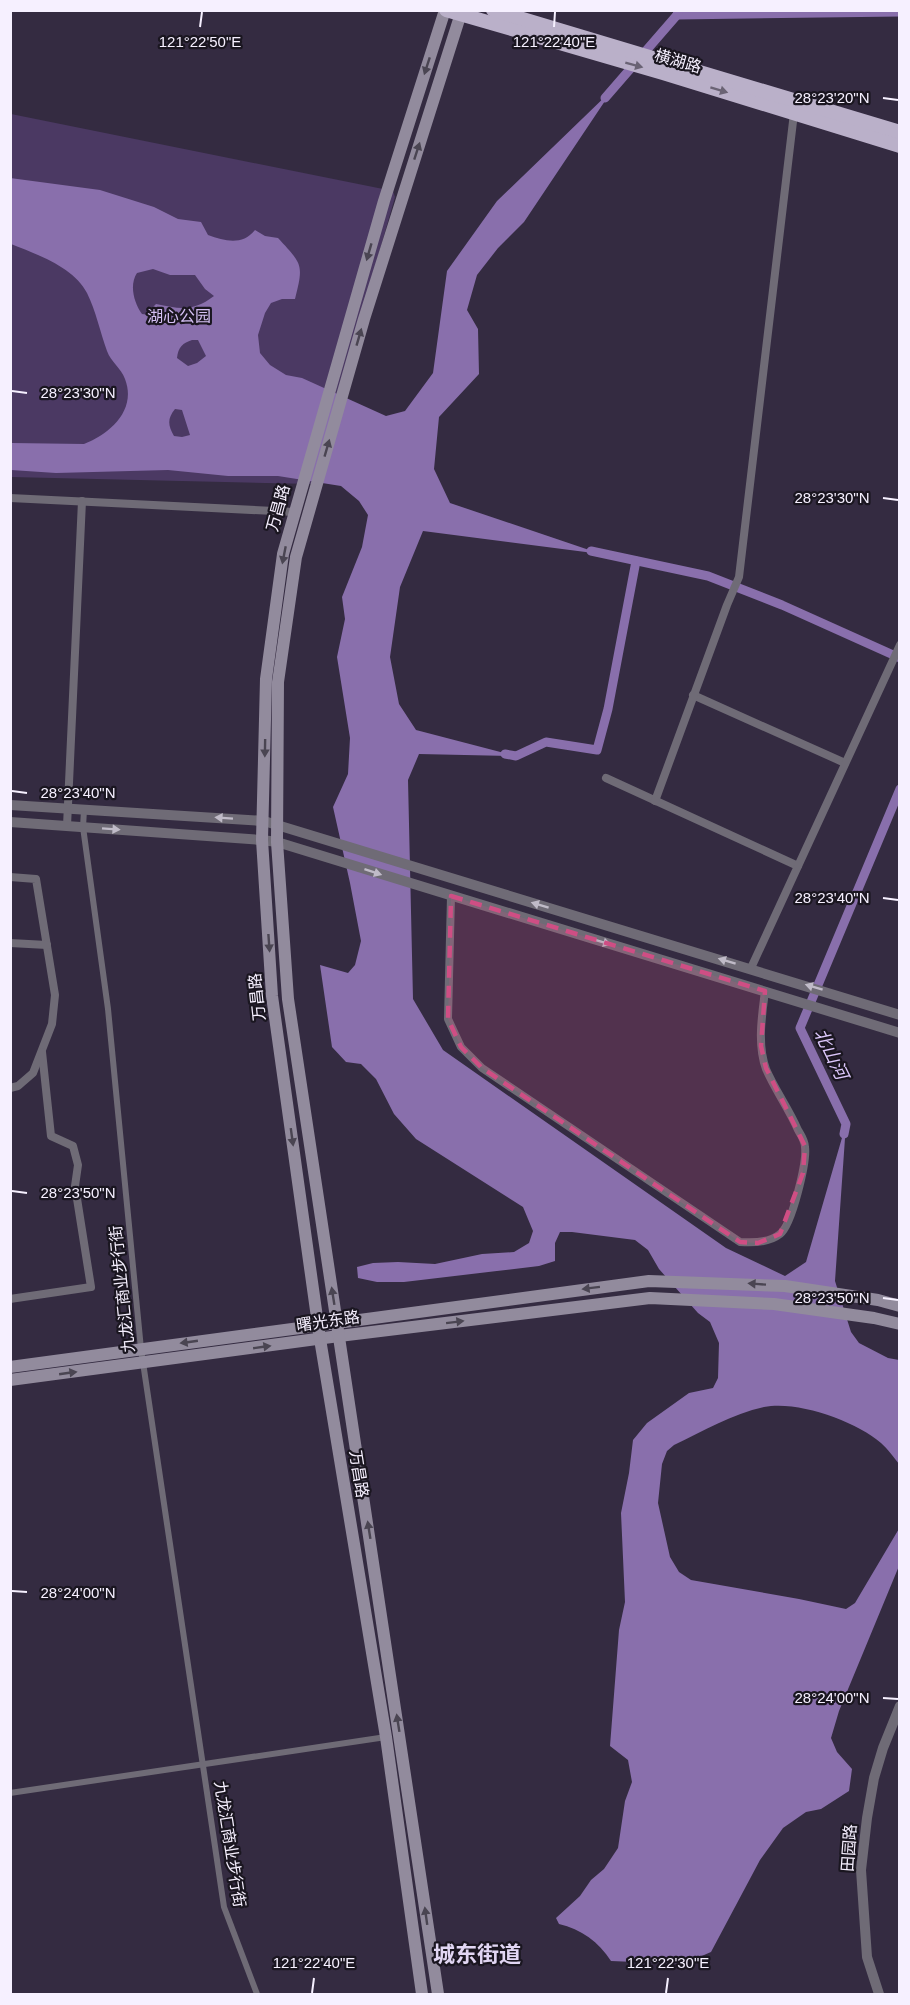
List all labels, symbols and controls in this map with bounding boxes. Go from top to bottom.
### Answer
text: 121°22'50"E [159,33,241,50]
text: 121°22'40"E [513,33,595,50]
street label: 横湖路 [653,46,703,76]
one-way arrow [422,57,431,75]
one-way arrow [626,61,644,70]
one-way arrow [710,86,728,95]
text: 28°23'20"N [794,89,870,106]
one-way arrow [413,142,422,160]
one-way arrow [364,243,373,261]
park label: 湖心公园 [147,308,211,325]
one-way arrow [354,328,364,346]
text: 28°23'30"N [40,384,116,401]
one-way arrow [323,439,332,457]
street label: 万昌路 [264,483,292,533]
text: 28°23'30"N [794,489,870,506]
one-way arrow [278,545,288,564]
one-way arrow [260,739,270,758]
text: 28°23'40"N [40,784,116,801]
one-way arrow [215,814,234,823]
one-way arrow [101,824,120,834]
one-way arrow [364,868,382,877]
text: 28°23'40"N [794,889,870,906]
one-way arrow [531,900,549,909]
one-way arrow [264,934,273,953]
one-way arrow [593,938,611,947]
one-way arrow [718,956,736,965]
street label: 万昌路 [246,972,268,1022]
one-way arrow [804,982,822,992]
water label: 北山河 [810,1025,853,1085]
one-way arrow [287,1127,296,1146]
text: 28°23'50"N [40,1184,116,1201]
street label: 九龙汇商业步行街 [107,1224,137,1354]
one-way arrow [748,1279,767,1289]
one-way arrow [581,1284,600,1293]
one-way arrow [328,1286,337,1305]
text: 28°23'50"N [794,1289,870,1306]
street label: 曙光东路 [295,1308,361,1334]
one-way arrow [446,1317,465,1327]
one-way arrow [180,1338,199,1347]
one-way arrow [252,1342,271,1352]
one-way arrow [59,1368,78,1377]
street label: 万昌路 [347,1449,371,1499]
one-way arrow [364,1521,373,1540]
text: 28°24'00"N [40,1584,116,1601]
text: 28°24'00"N [794,1689,870,1706]
one-way arrow [393,1713,402,1732]
street label: 九龙汇商业步行街 [212,1779,248,1909]
street label: 田园路 [839,1823,859,1873]
one-way arrow [422,1906,431,1925]
district label: 城东街道 [433,1942,521,1967]
text: 121°22'40"E [273,1954,355,1971]
text: 121°22'30"E [627,1954,709,1971]

